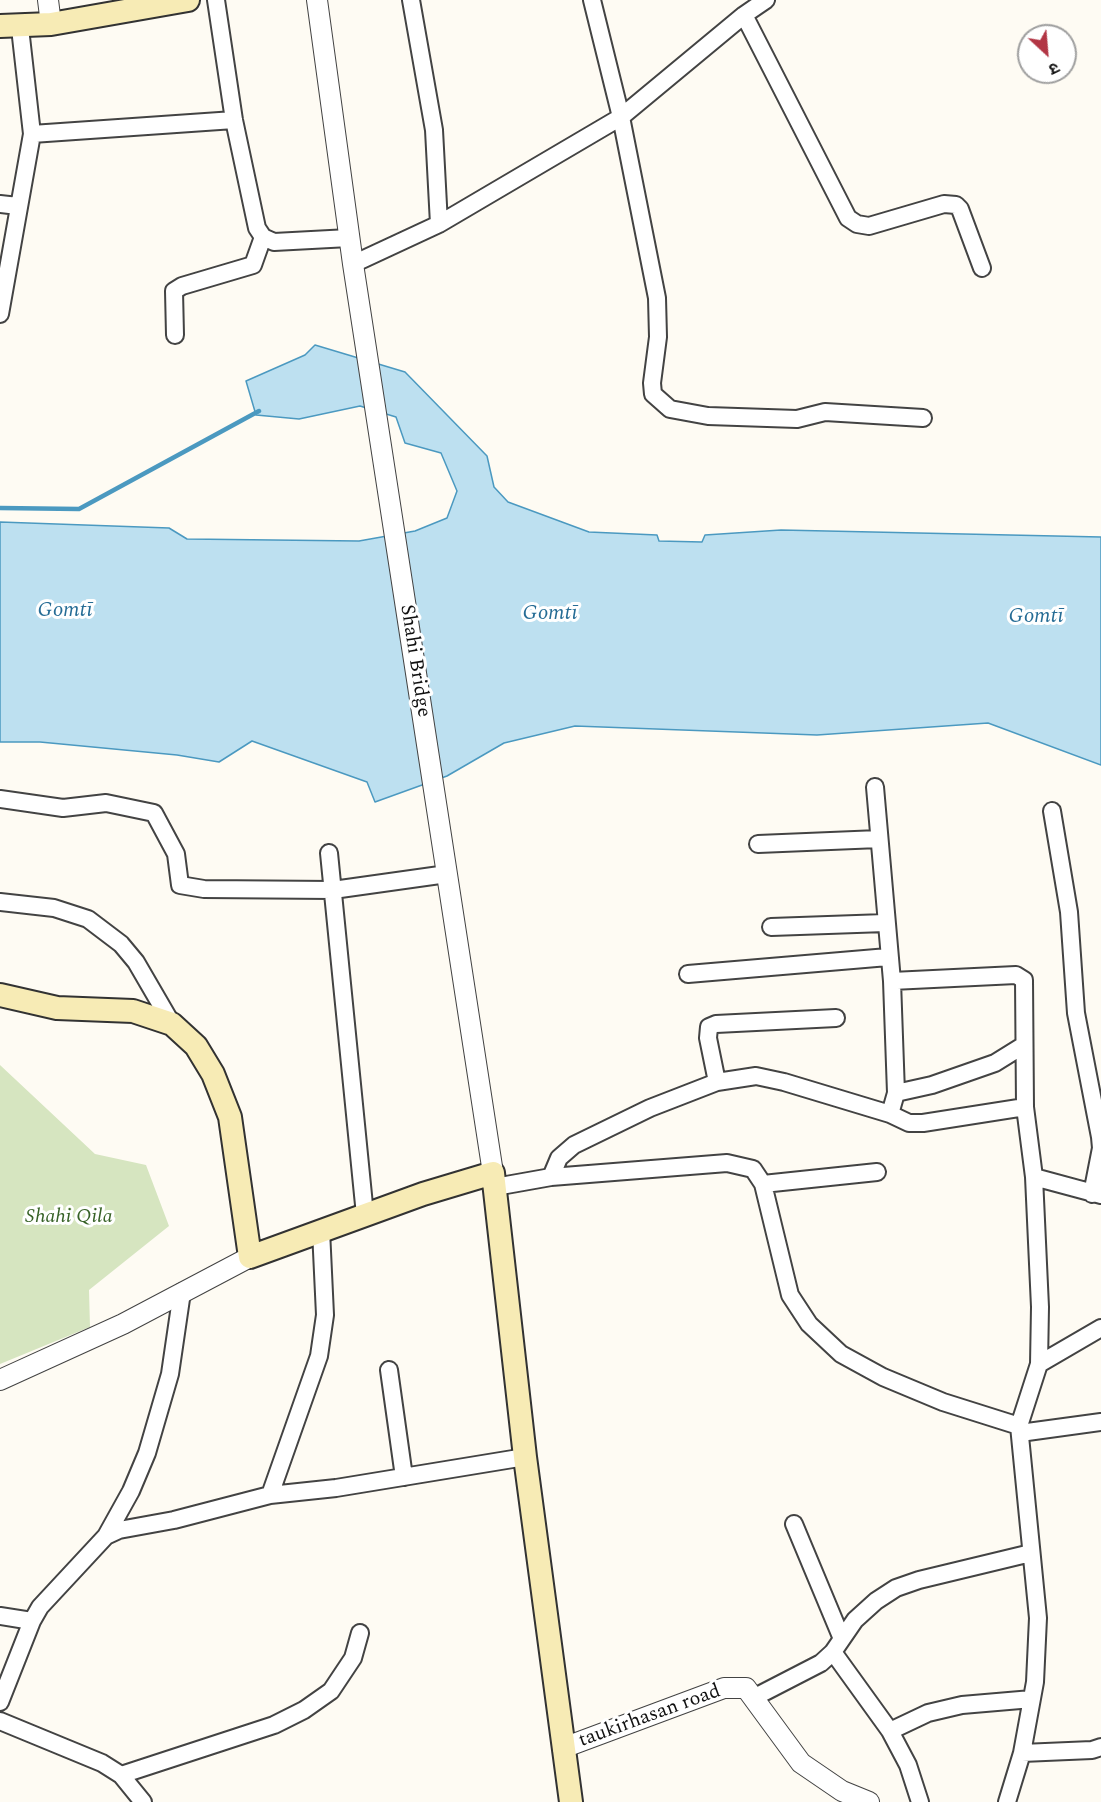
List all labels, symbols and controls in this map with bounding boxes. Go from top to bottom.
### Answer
north arrow [1017,24,1077,84]
text: उ [1045,56,1063,81]
water label: Gomtī [38,599,92,625]
water label: Gomtī [523,602,577,628]
street label: Shahi Bridge [393,603,435,719]
water label: Gomtī [1009,605,1063,631]
park label: Shahi Qila [25,1206,113,1230]
street label: taukirhasan road [576,1680,724,1754]

